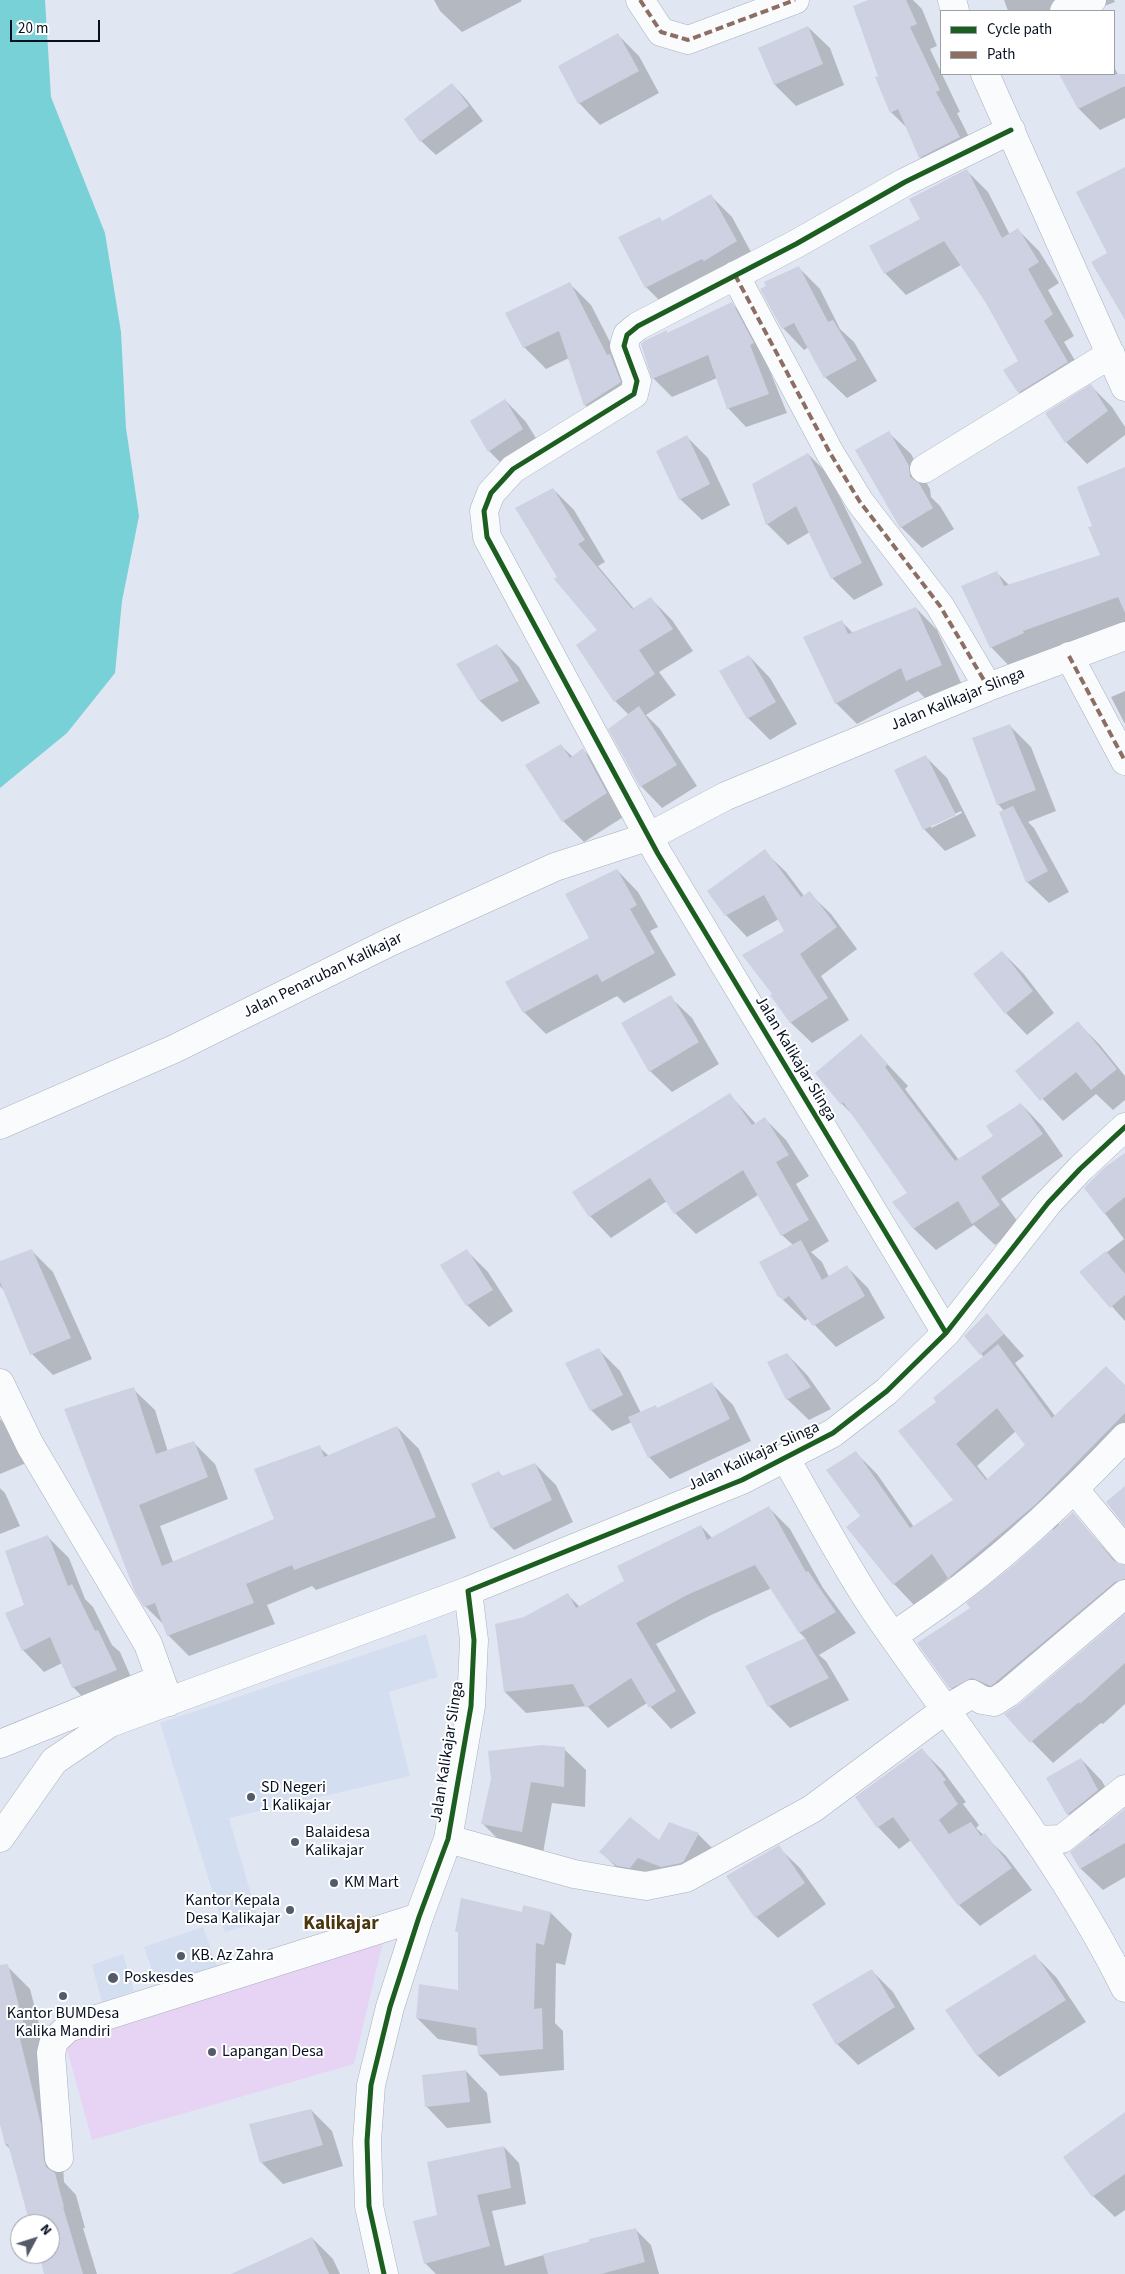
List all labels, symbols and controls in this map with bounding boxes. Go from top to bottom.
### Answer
scale bar [12,10,102,42]
legend [940,10,1115,75]
text: 20 m [18,18,48,39]
text: Cycle path [987,19,1052,40]
text: Path [987,44,1015,65]
street label: Jalan Kalikajar Slinga [888,664,1028,736]
street label: Jalan Penaruban Kalikajar [240,929,406,1023]
street label: Jalan Kalikajar Slinga [750,993,840,1125]
street label: Jalan Kalikajar Slinga [685,1418,823,1496]
street label: Jalan Kalikajar Slinga [427,1680,469,1824]
place label: SD Negeri 1 Kalikajar [261,1778,331,1816]
marker: SD Negeri 1 Kalikajar [245,1791,257,1803]
place label: Balaidesa Kalikajar [305,1823,370,1861]
marker: Balaidesa Kalikajar [289,1836,301,1848]
place label: KM Mart [344,1873,399,1893]
marker: KM Mart [328,1877,340,1889]
place label: Kantor Kepala Desa Kalikajar [185,1891,280,1929]
marker: Kantor Kepala Desa Kalikajar [284,1904,296,1916]
district label: Kalikajar [303,1914,379,1936]
place label: KB. Az Zahra [191,1946,274,1966]
marker: KB. Az Zahra [175,1950,187,1962]
place label: Poskesdes [124,1968,194,1988]
marker: Poskesdes [106,1971,120,1985]
marker: Kantor BUMDesa Kalika Mandiri [57,1990,69,2002]
place label: Kantor BUMDesa Kalika Mandiri [7,2004,119,2042]
place label: Lapangan Desa [222,2042,324,2062]
marker: Lapangan Desa [206,2046,218,2058]
north arrow [10,2214,60,2264]
text: N [35,2220,56,2240]

